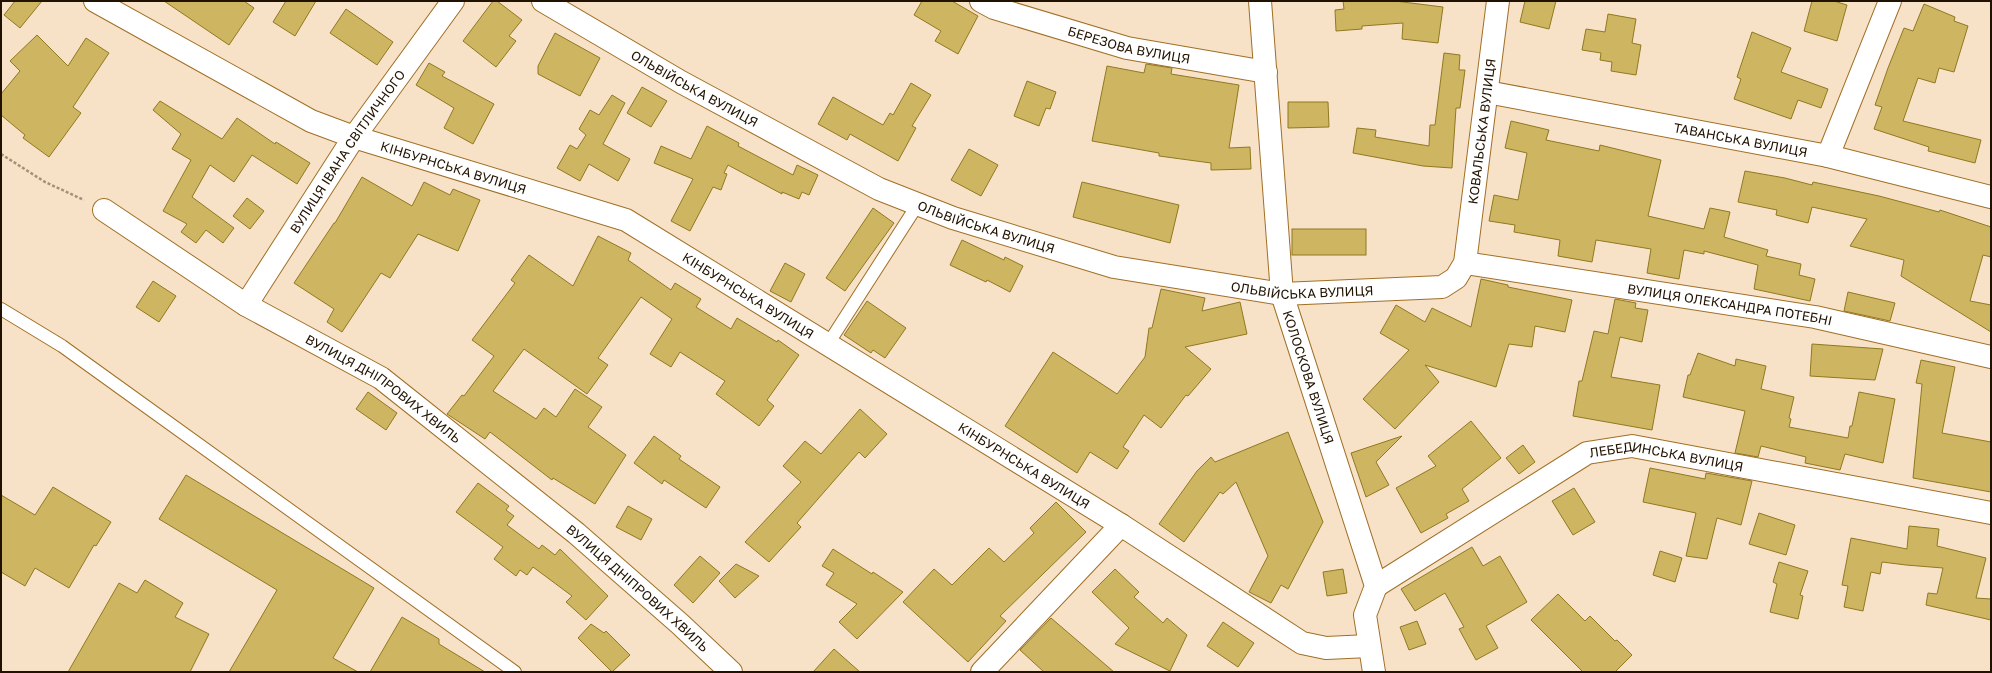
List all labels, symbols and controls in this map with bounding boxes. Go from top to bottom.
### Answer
street label: БЕРЕЗОВА ВУЛИЦЯ [1066,23,1192,67]
street label: ОЛЬВІЙСЬКА ВУЛИЦЯ [628,46,761,130]
street label: КОВАЛЬСЬКА ВУЛИЦЯ [1464,58,1499,205]
street label: ВУЛИЦЯ ІВАНА СВІТЛИЧНОГО [286,67,408,236]
street label: ТАВАНСЬКА ВУЛИЦЯ [1672,119,1809,160]
street label: КІНБУРНСЬКА ВУЛИЦЯ [379,138,528,197]
street label: ОЛЬВІЙСЬКА ВУЛИЦЯ [916,197,1057,257]
street label: КІНБУРНСЬКА ВУЛИЦЯ [680,249,817,342]
street label: ОЛЬВІЙСЬКА ВУЛИЦЯ [1230,278,1374,302]
street label: ВУЛИЦЯ ОЛЕКСАНДРА ПОТЕБНІ [1626,280,1834,329]
street label: КОЛОСКОВА ВУЛИЦЯ [1280,308,1338,446]
street label: ВУЛИЦЯ ДНІПРОВИХ ХВИЛЬ [303,331,464,446]
street label: КІНБУРНСЬКА ВУЛИЦЯ [955,419,1093,512]
street label: ЛЕБЕДИНСЬКА ВУЛИЦЯ [1588,438,1745,475]
street label: ВУЛИЦЯ ДНІПРОВИХ ХВИЛЬ [563,521,712,655]

